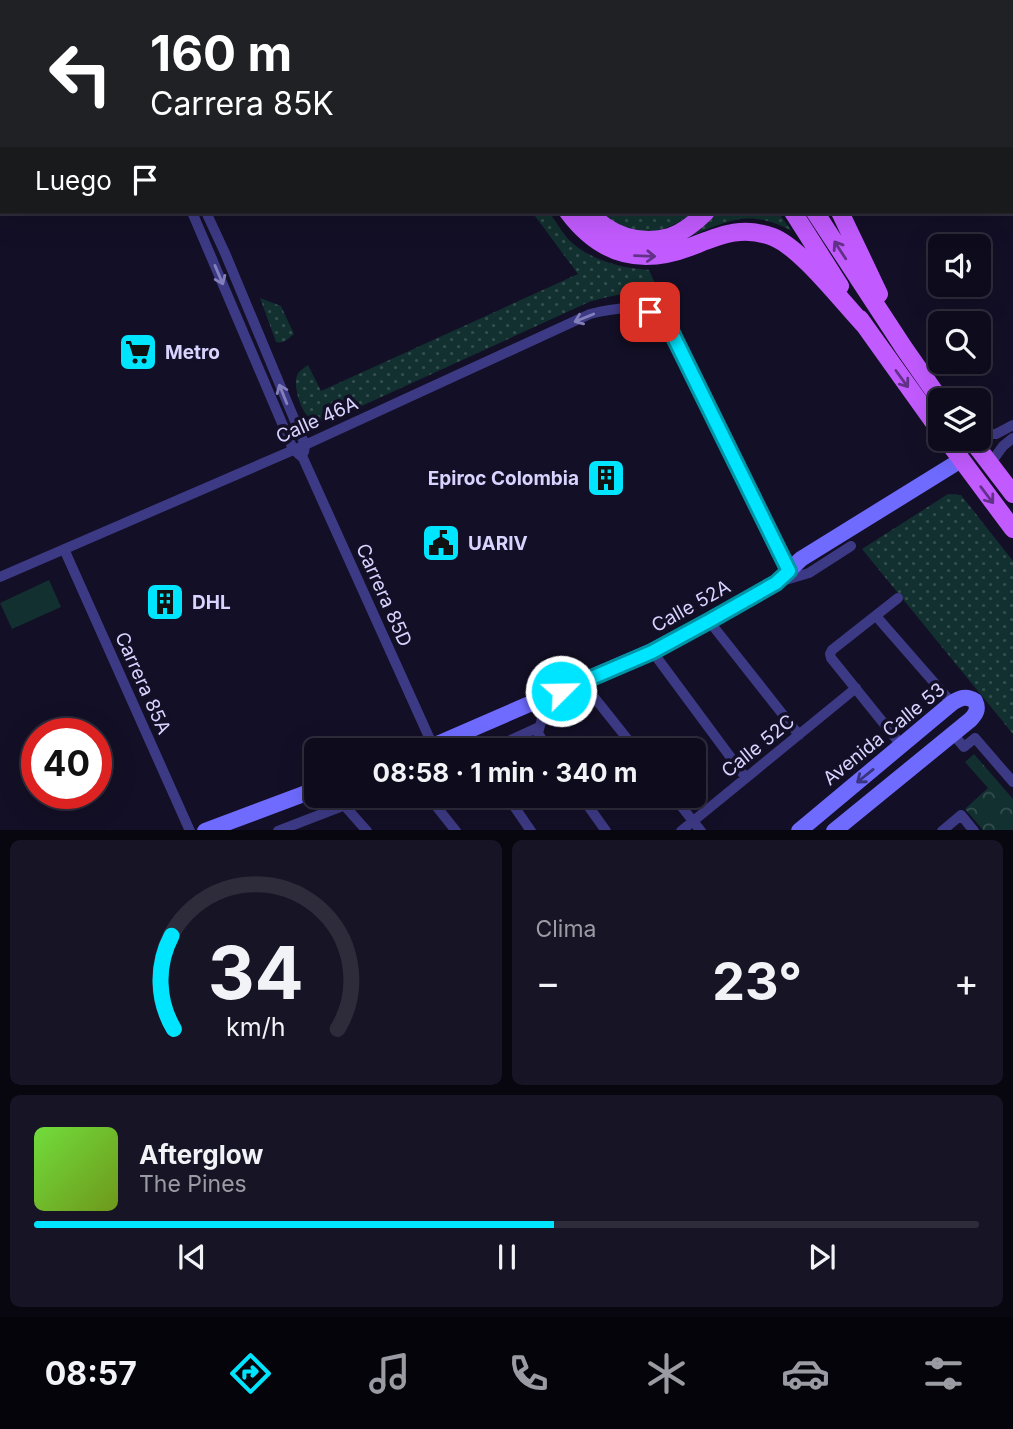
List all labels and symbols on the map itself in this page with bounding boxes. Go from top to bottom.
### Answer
one-way arrow [832,241,847,260]
one-way arrow [633,249,656,263]
one-way arrow [213,263,226,285]
pin [620,282,680,342]
one-way arrow [574,312,595,325]
supermarket icon: Metro [117,331,159,373]
place label: Metro [165,341,220,364]
one-way arrow [895,369,909,388]
one-way arrow [276,384,289,405]
street label: Calle 46A [272,392,362,448]
building icon: Epiroc Colombia [585,457,627,499]
place label: Epiroc Colombia [428,467,579,490]
one-way arrow [980,485,995,503]
public building icon: UARIV [420,522,462,564]
place label: UARIV [468,532,528,555]
street label: Carrera 85D [351,540,417,650]
street label: Calle 52A [648,575,734,637]
building icon: DHL [144,581,186,623]
place label: DHL [192,591,231,614]
street label: Carrera 85A [110,628,176,738]
position arrow [524,654,598,728]
street label: Avenida Calle 53 [818,678,950,790]
street label: Calle 52C [717,710,799,782]
speed limit sign: 40 [21,718,112,809]
one-way arrow [857,768,875,783]

